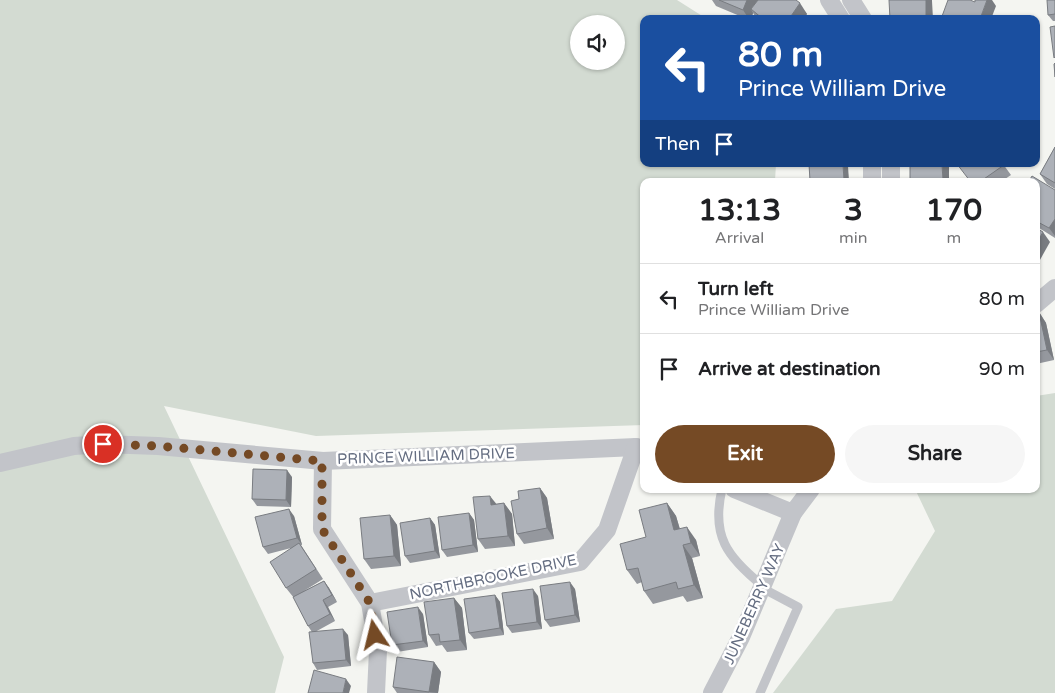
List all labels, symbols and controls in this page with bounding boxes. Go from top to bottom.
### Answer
map controls [570,15,625,70]
button: sound [570,15,625,70]
text: 80 m [738,34,823,76]
icon: left [655,35,720,100]
text: Prince William Drive [738,76,946,102]
icon: arrive [710,130,738,158]
text: Then [655,133,700,155]
text: 13:13 [698,192,781,229]
text: 3 [844,192,863,229]
text: 170 [926,192,982,229]
text: Arrival [715,228,764,248]
text: min [839,228,868,248]
text: m [946,228,961,248]
text: Turn left [698,278,774,300]
icon: left [655,285,683,313]
text: 80 m [979,288,1025,310]
text: Prince William Drive [698,300,849,320]
icon: arrive [655,355,683,383]
text: Arrive at destination [698,358,881,380]
text: 90 m [979,358,1025,380]
pin [82,423,124,465]
button: Exit [655,425,835,483]
button: Share [845,425,1025,483]
icon: arrive [89,430,117,458]
street label: PRINCE WILLIAM DRIVE [337,444,515,468]
street label: JUNEBERRY WAY [719,541,789,667]
street label: NORTHBROOKE DRIVE [408,550,578,604]
position arrow [348,608,400,660]

